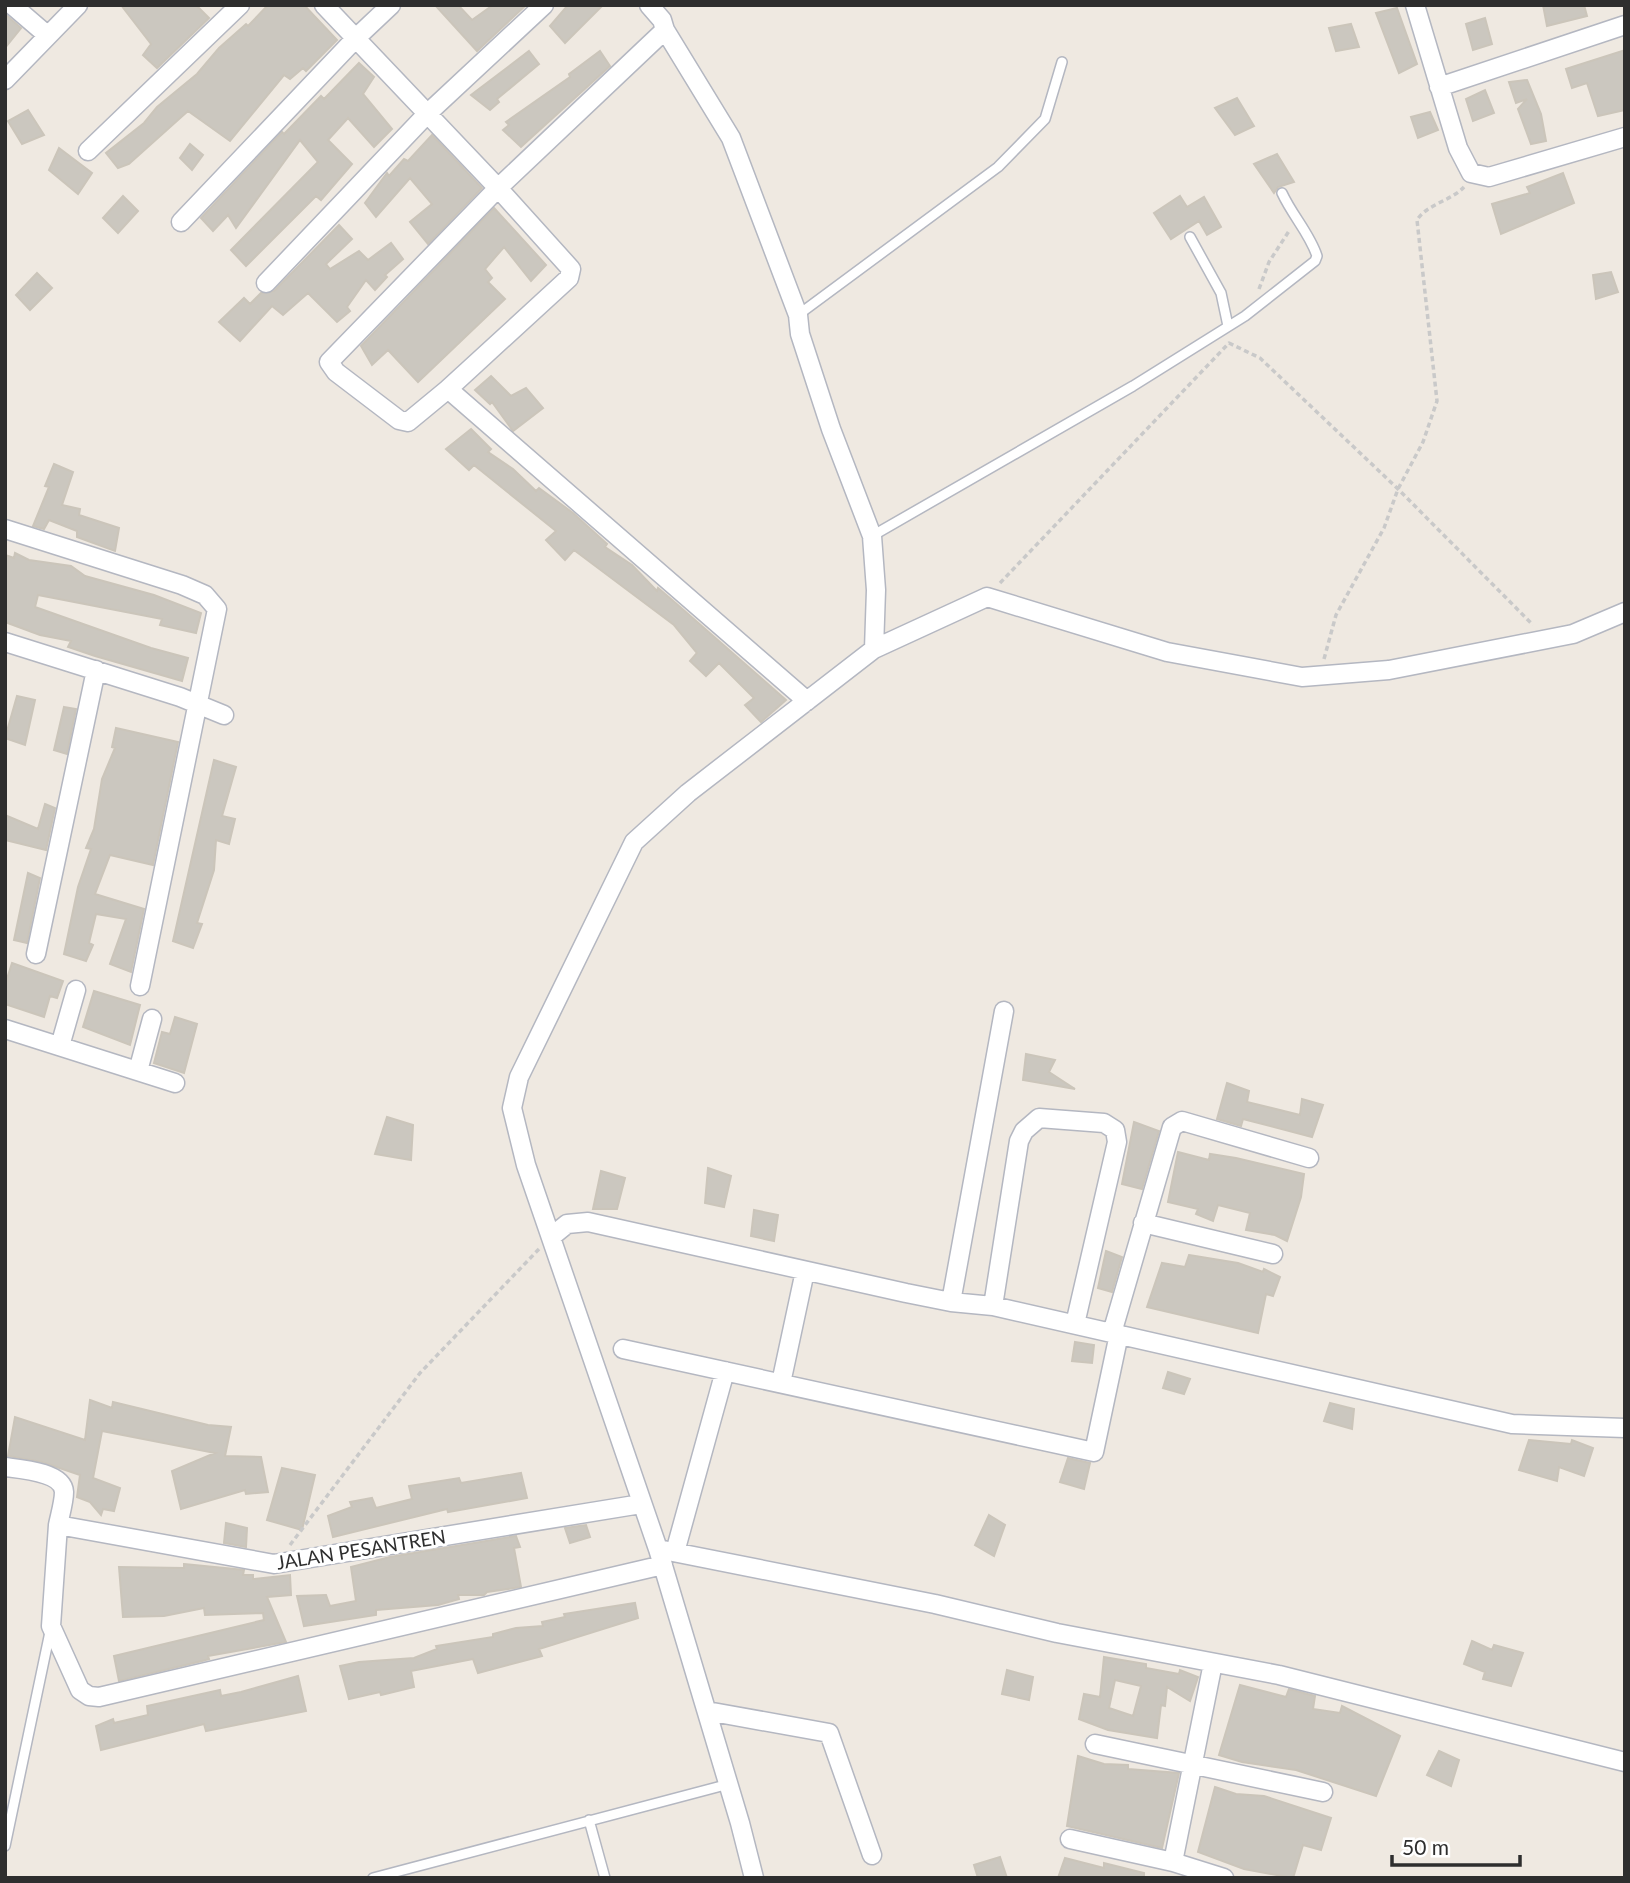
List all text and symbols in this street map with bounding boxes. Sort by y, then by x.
street label: JALAN PESANTREN [275,1524,447,1574]
scale bar [1392,1824,1520,1868]
text: 50 m [1402,1834,1449,1859]

